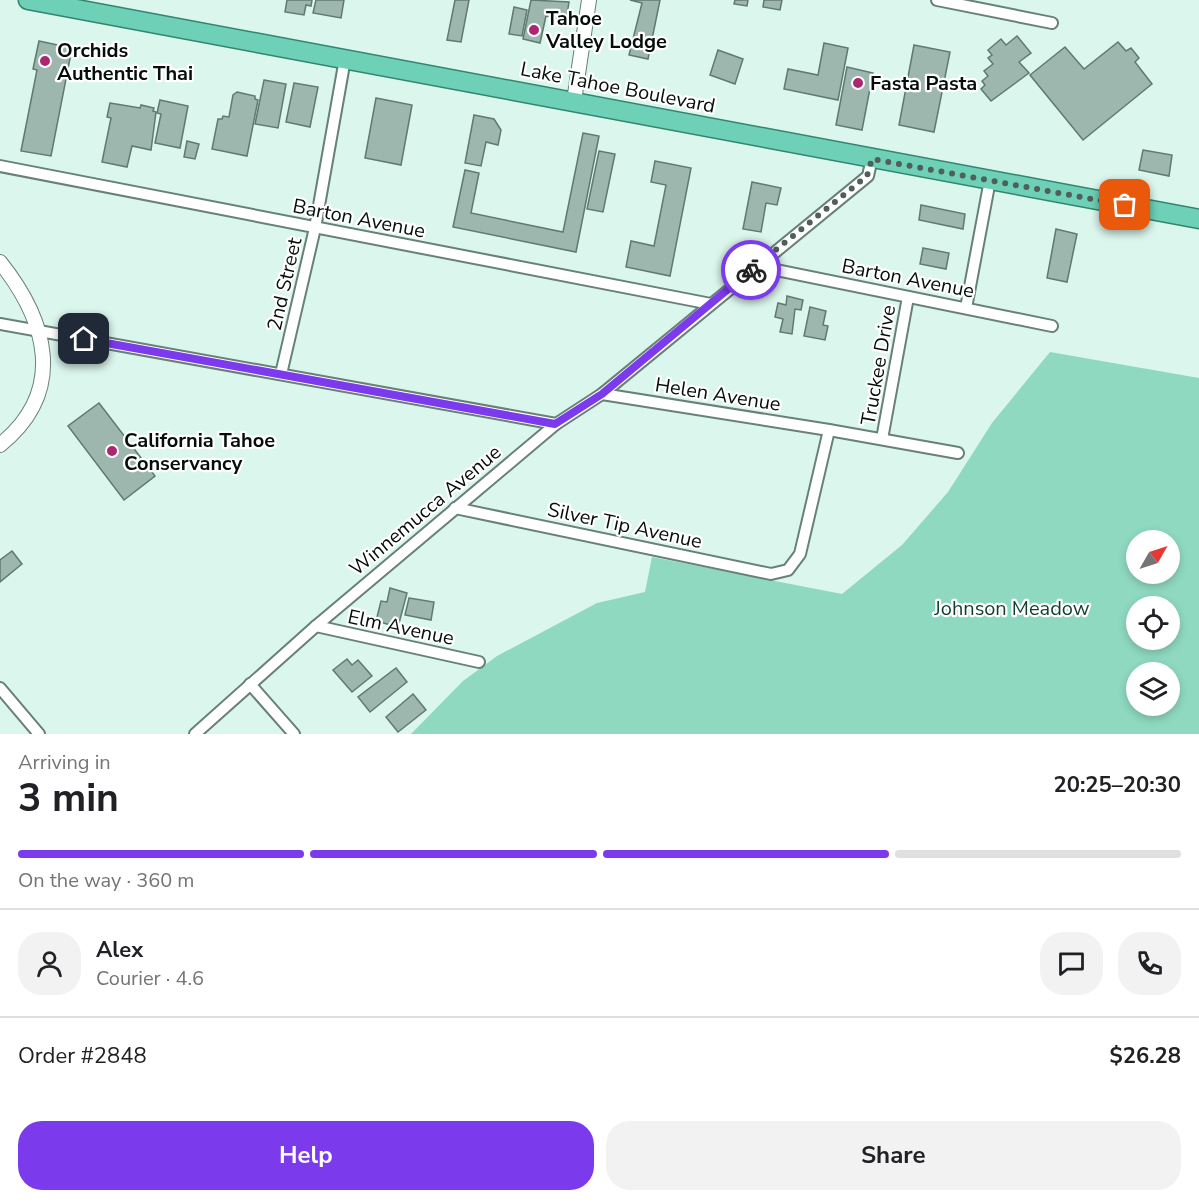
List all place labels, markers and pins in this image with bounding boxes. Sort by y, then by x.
place label: Tahoe Valley Lodge [545,5,667,55]
marker: Tahoe Valley Lodge [527,23,541,37]
place label: Orchids Authentic Thai [57,37,193,87]
marker: Orchids Authentic Thai [38,54,52,68]
place label: Fasta Pasta [870,70,977,97]
marker: Fasta Pasta [851,76,865,90]
pin [1099,179,1150,230]
pin [58,313,109,364]
place label: California Tahoe Conservancy [124,427,275,477]
marker: California Tahoe Conservancy [105,444,119,458]

